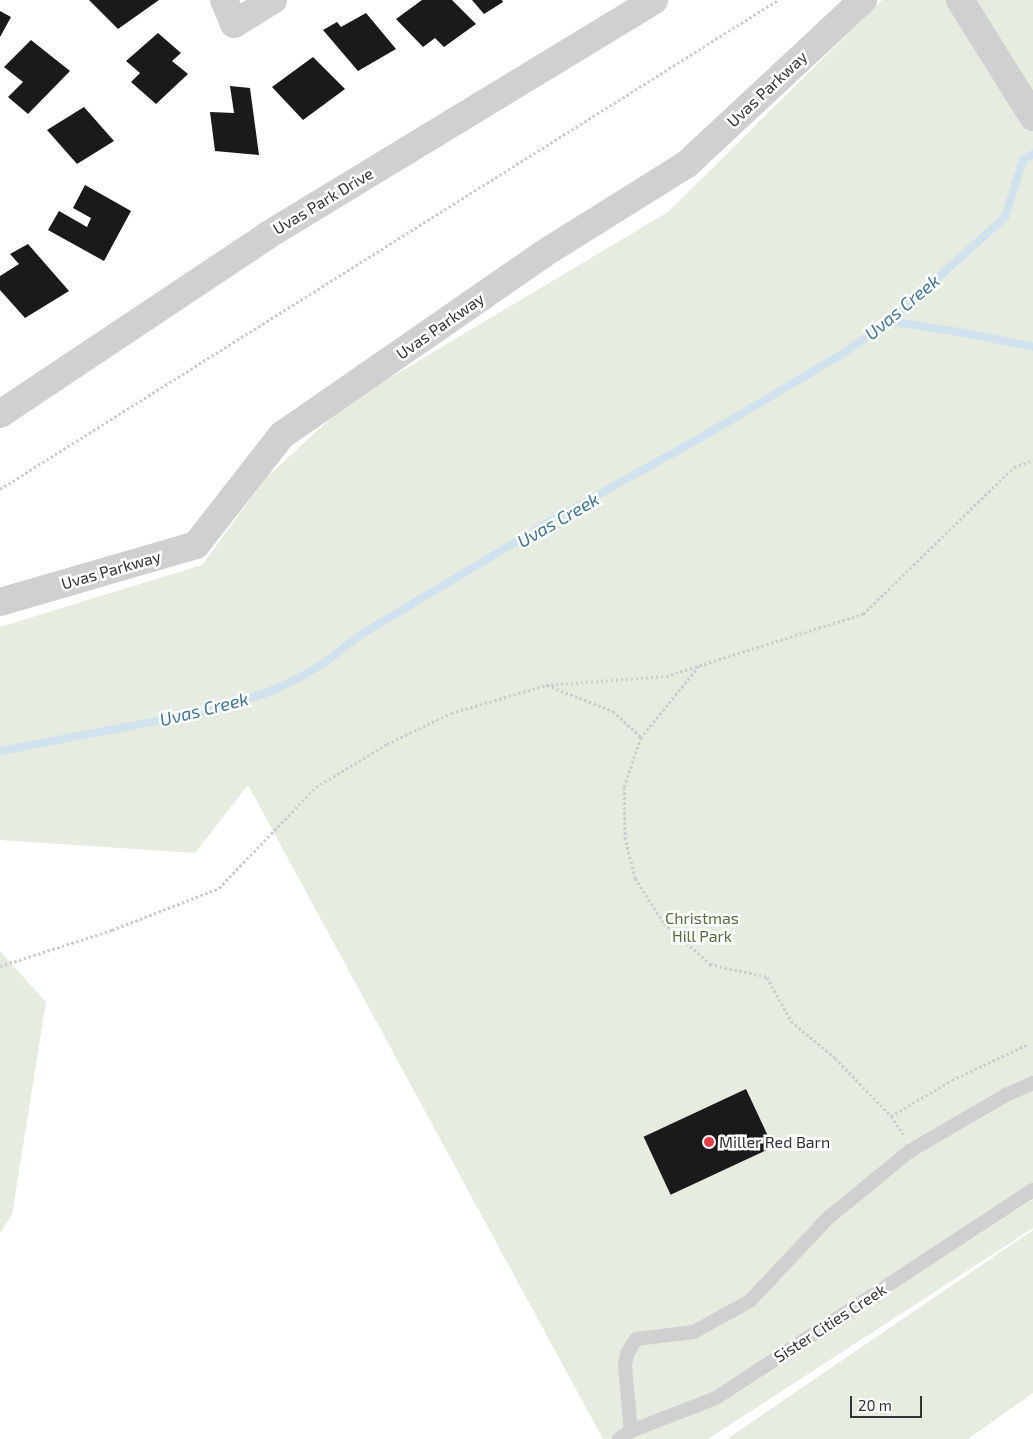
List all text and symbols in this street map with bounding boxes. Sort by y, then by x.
street label: Uvas Parkway [723,47,811,131]
street label: Uvas Park Drive [269,163,377,239]
water label: Uvas Creek [860,270,944,344]
street label: Uvas Parkway [392,289,488,363]
water label: Uvas Creek [513,488,603,552]
street label: Uvas Parkway [59,547,163,593]
water label: Uvas Creek [157,688,251,730]
park label: Christmas Hill Park [665,908,739,946]
place label: Miller Red Barn [719,1132,831,1152]
marker: Miller Red Barn [703,1136,715,1148]
street label: Sister Cities Creek [770,1280,890,1366]
scale bar [853,1386,926,1418]
text: 20 m [858,1396,892,1414]

